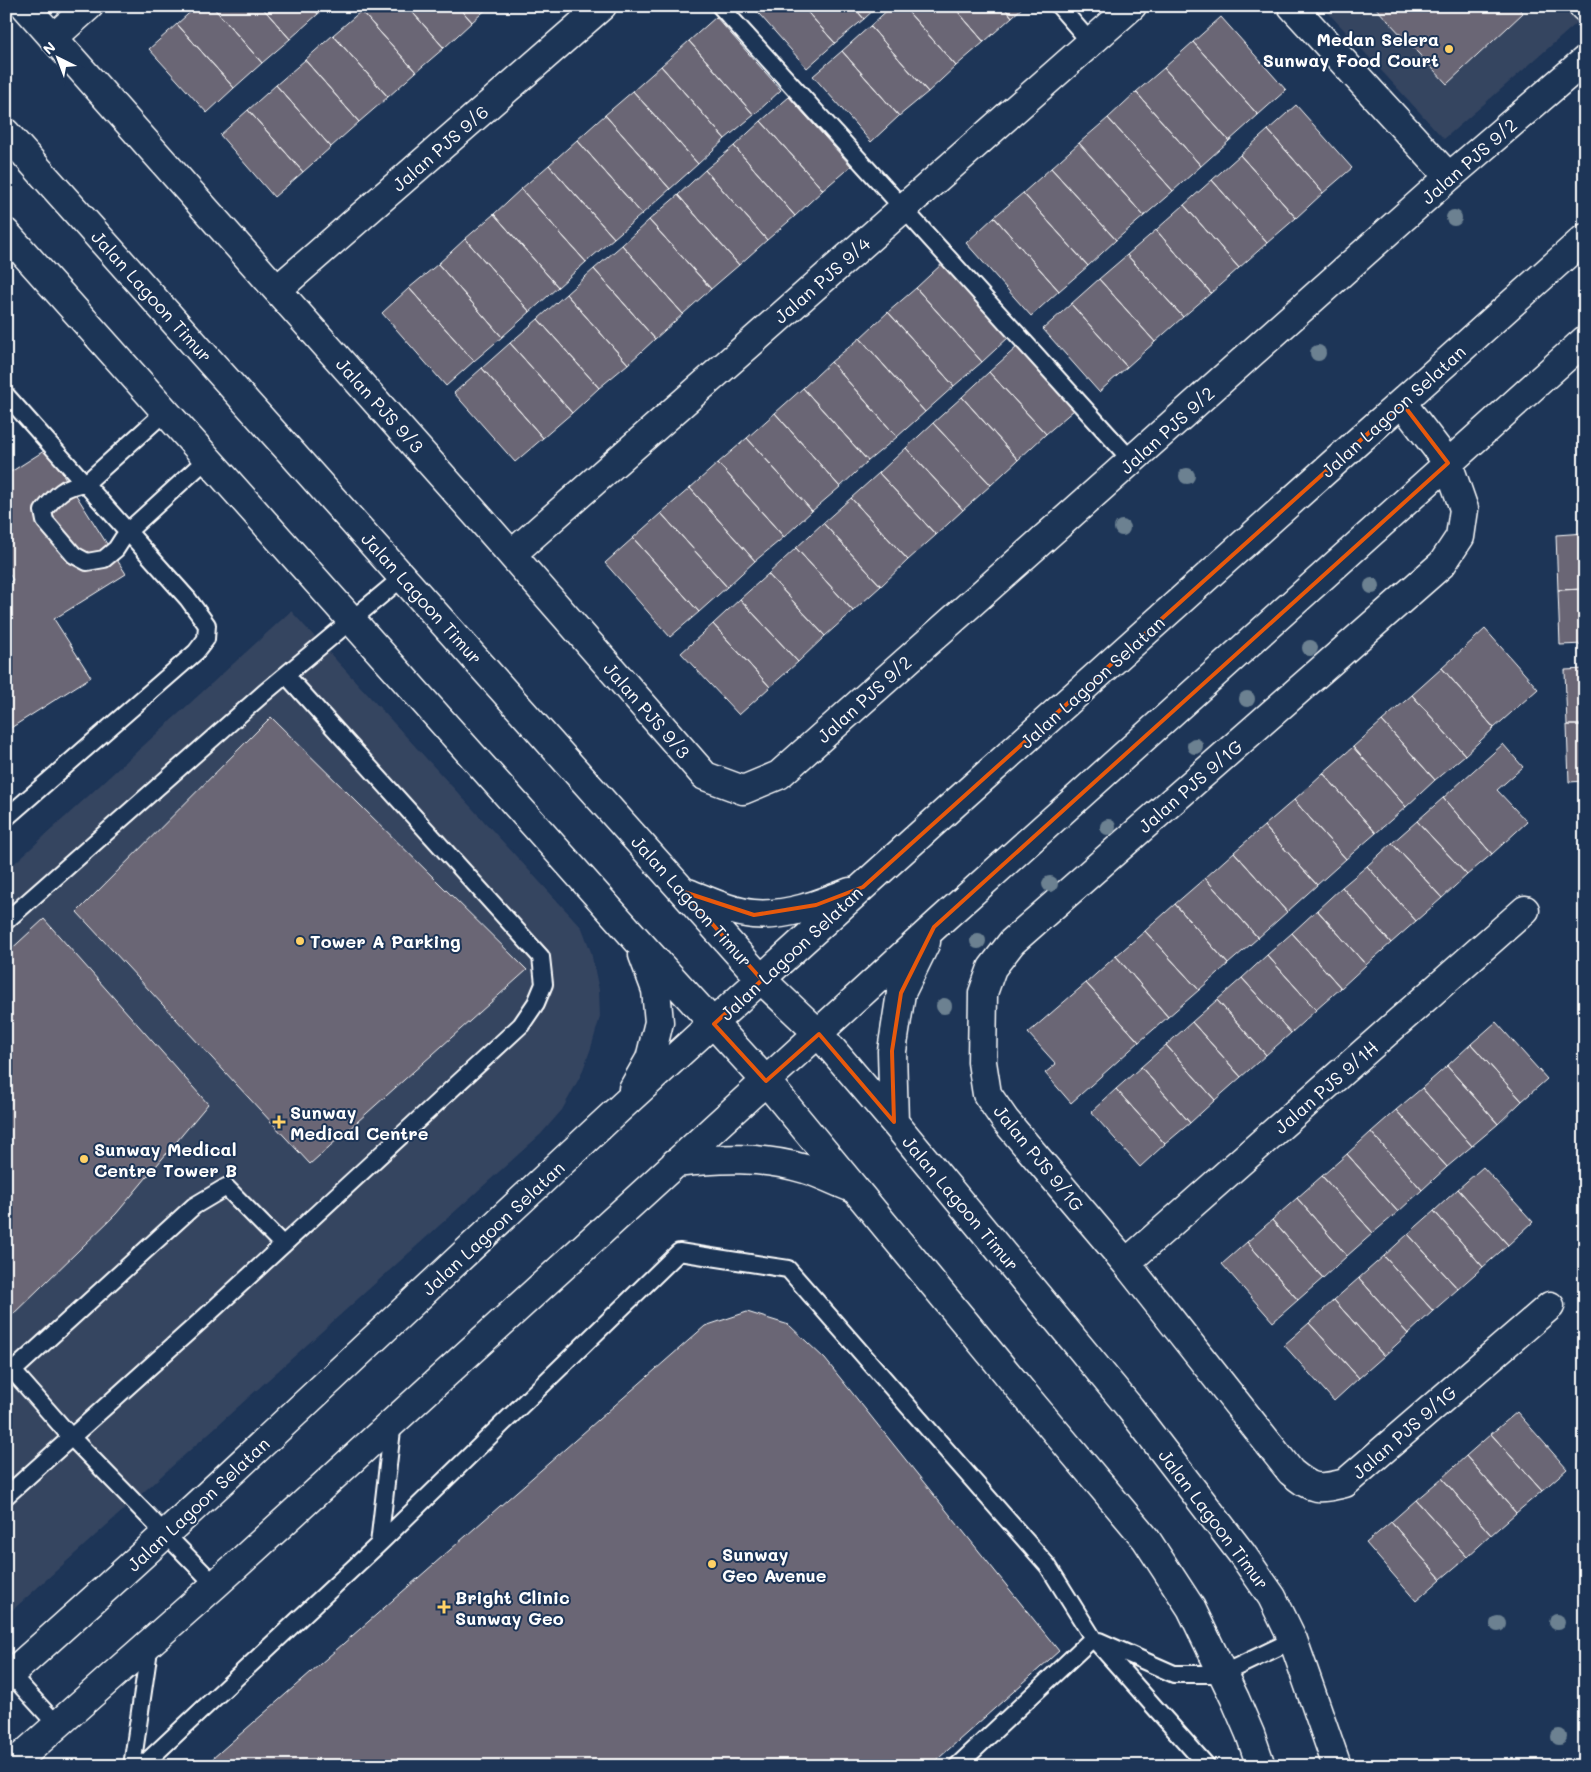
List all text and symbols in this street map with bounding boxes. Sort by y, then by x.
place label: Medan Selera Sunway Food Court [1263,27,1439,72]
north arrow [32,32,82,82]
text: N [39,37,59,59]
marker: Medan Selera Sunway Food Court [1443,43,1455,55]
street label: Jalan PJS 9/6 [387,99,493,197]
street label: Jalan PJS 9/2 [1416,113,1522,209]
street label: Jalan Lagoon Timur [86,225,218,367]
street label: Jalan PJS 9/4 [769,231,875,328]
street label: Jalan Lagoon Selatan [1316,340,1470,482]
street label: Jalan PJS 9/3 [331,352,429,458]
street label: Jalan PJS 9/2 [1115,381,1219,479]
street label: Jalan Lagoon Timur [356,527,488,669]
street label: Jalan Lagoon Selatan [1015,611,1169,753]
street label: Jalan PJS 9/2 [812,650,916,748]
street label: Jalan PJS 9/3 [599,657,695,763]
street label: Jalan PJS 9/1G [1133,734,1247,838]
street label: Jalan Lagoon Timur [626,830,758,972]
street label: Jalan Lagoon Selatan [714,880,868,1026]
place label: Tower A Parking [310,929,461,953]
marker: Tower A Parking [294,935,306,947]
street label: Jalan PJS 9/1H [1269,1035,1383,1139]
place label: Sunway Medical Centre [290,1100,429,1145]
street label: Jalan PJS 9/1G [989,1100,1089,1216]
marker: Sunway Medical Centre [272,1115,286,1129]
street label: Jalan Lagoon Timur [897,1130,1025,1276]
place label: Sunway Medical Centre Tower B [94,1137,237,1182]
marker: Sunway Medical Centre Tower B [78,1153,90,1165]
street label: Jalan Lagoon Selatan [416,1155,570,1301]
street label: Jalan PJS 9/1G [1347,1380,1461,1484]
street label: Jalan Lagoon Selatan [121,1431,275,1577]
street label: Jalan Lagoon Timur [1153,1444,1275,1594]
place label: Sunway Geo Avenue [722,1542,827,1587]
marker: Sunway Geo Avenue [706,1558,718,1570]
place label: Bright Clinic Sunway Geo [455,1585,570,1630]
marker: Bright Clinic Sunway Geo [437,1600,451,1614]

